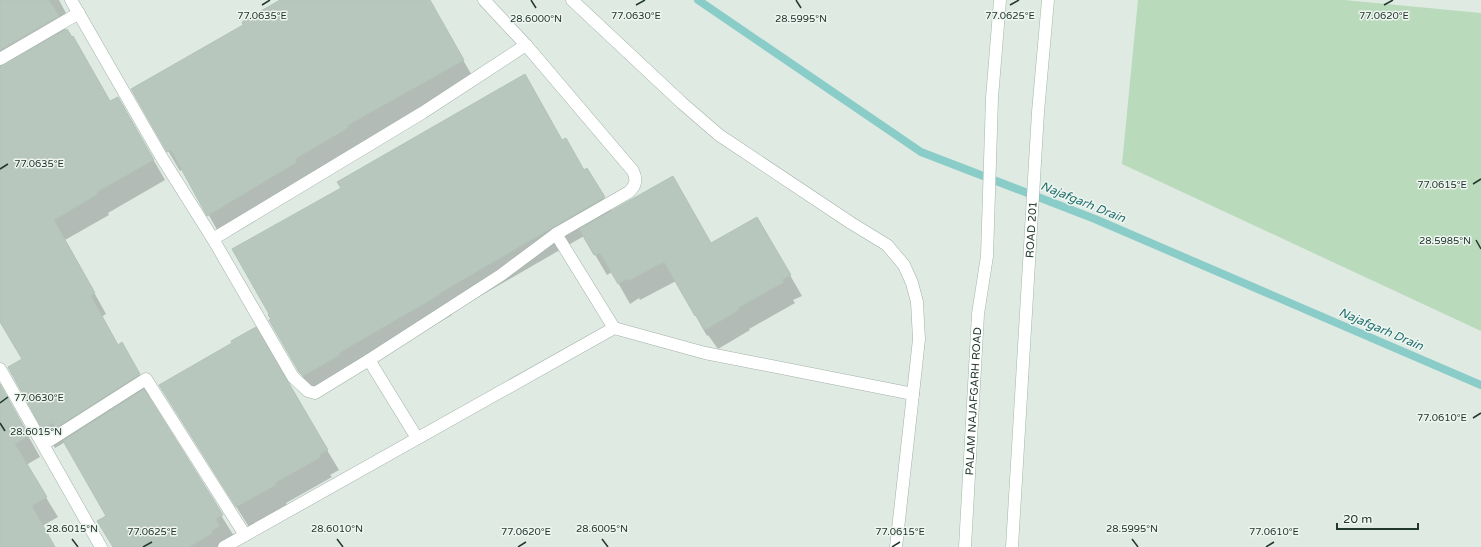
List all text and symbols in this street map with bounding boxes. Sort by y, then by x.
text: 77.0635°E [237,10,287,22]
text: 77.0630°E [611,10,661,22]
text: 77.0625°E [985,10,1035,22]
text: 77.0620°E [1359,10,1409,22]
text: 28.6000°N [510,13,562,25]
text: 28.5995°N [775,13,827,25]
text: 77.0635°E [14,158,64,170]
water label: Najafgarh Drain [1039,179,1128,226]
text: 77.0615°E [1417,179,1467,191]
street label: ROAD 201 [1023,201,1039,258]
text: 28.5985°N [1419,235,1471,247]
water label: Najafgarh Drain [1337,305,1426,353]
street label: PALAM NAJAFGARH ROAD [963,327,984,476]
text: 77.0630°E [14,392,64,404]
text: 77.0610°E [1417,412,1467,424]
text: 28.6015°N [10,426,62,438]
scale bar [1337,505,1418,531]
text: 20 m [1343,512,1372,526]
text: 28.6015°N [46,523,98,535]
text: 28.6010°N [311,523,363,535]
text: 28.6005°N [576,523,628,535]
text: 28.5995°N [1106,523,1158,535]
text: 77.0625°E [127,526,177,538]
text: 77.0620°E [501,526,551,538]
text: 77.0615°E [875,526,925,538]
text: 77.0610°E [1249,526,1299,538]

